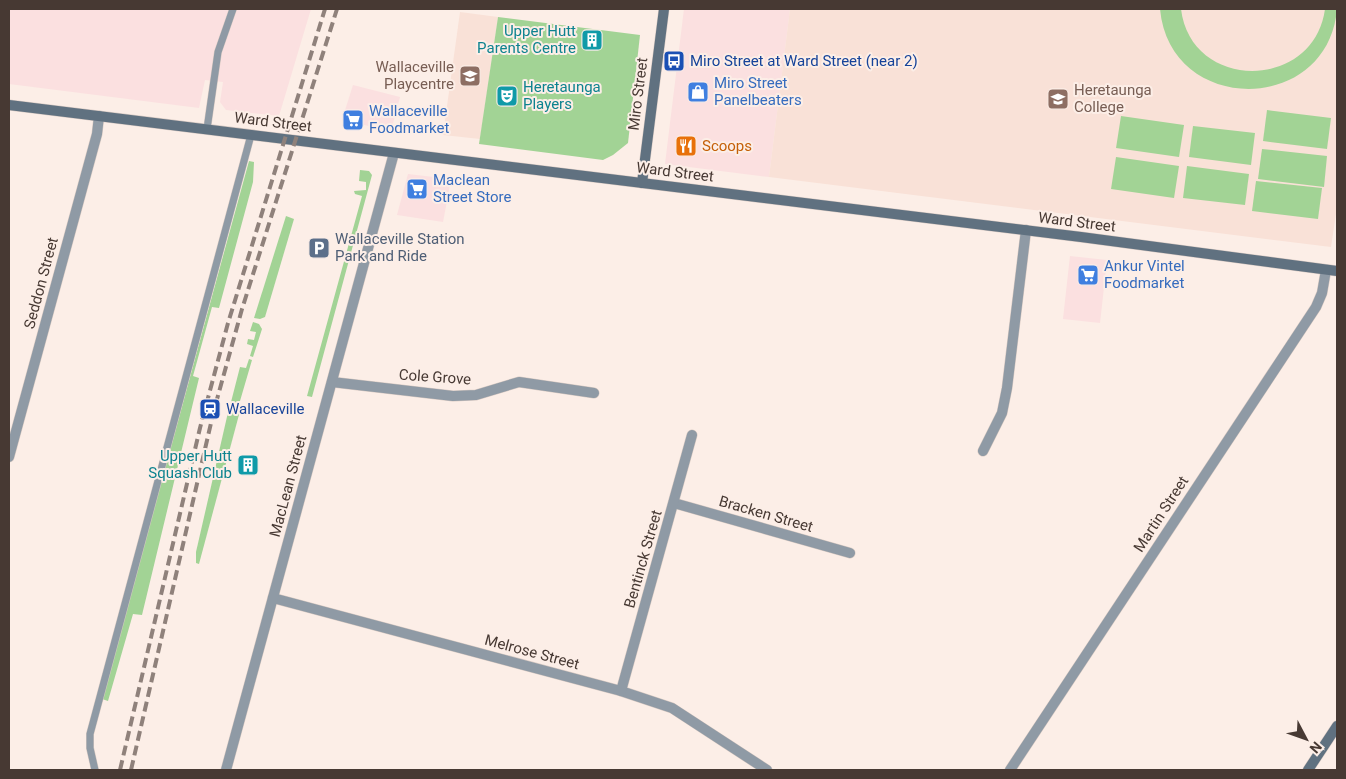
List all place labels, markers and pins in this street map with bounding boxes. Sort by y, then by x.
place label: Upper Hutt Parents Centre [477,22,576,57]
building icon: Upper Hutt Parents Centre [580,28,604,52]
bus stop icon: Miro Street at Ward Street (near 2) [662,49,686,73]
place label: Miro Street at Ward Street (near 2) [690,52,918,70]
place label: Wallaceville Playcentre [375,58,454,93]
school or university icon: Wallaceville Playcentre [458,64,482,88]
place label: Miro Street Panelbeaters [714,74,802,109]
place label: Heretaunga Players [523,78,601,113]
shop icon: Miro Street Panelbeaters [686,80,710,104]
place label: Heretaunga College [1074,81,1152,116]
theatre icon: Heretaunga Players [495,84,519,108]
school or university icon: Heretaunga College [1046,87,1070,111]
place label: Wallaceville Foodmarket [369,102,450,137]
supermarket icon: Wallaceville Foodmarket [341,108,365,132]
restaurant icon: Scoops [674,134,698,158]
place label: Scoops [702,137,752,155]
place label: Maclean Street Store [433,171,511,206]
supermarket icon: Maclean Street Store [405,177,429,201]
place label: Wallaceville Station Park and Ride [335,230,465,265]
parking icon: Wallaceville Station Park and Ride [307,236,331,260]
place label: Ankur Vintel Foodmarket [1104,257,1185,292]
supermarket icon: Ankur Vintel Foodmarket [1076,263,1100,287]
station icon: Wallaceville [198,397,222,421]
place label: Wallaceville [226,400,305,418]
place label: Upper Hutt Squash Club [148,447,232,482]
building icon: Upper Hutt Squash Club [236,453,260,477]

